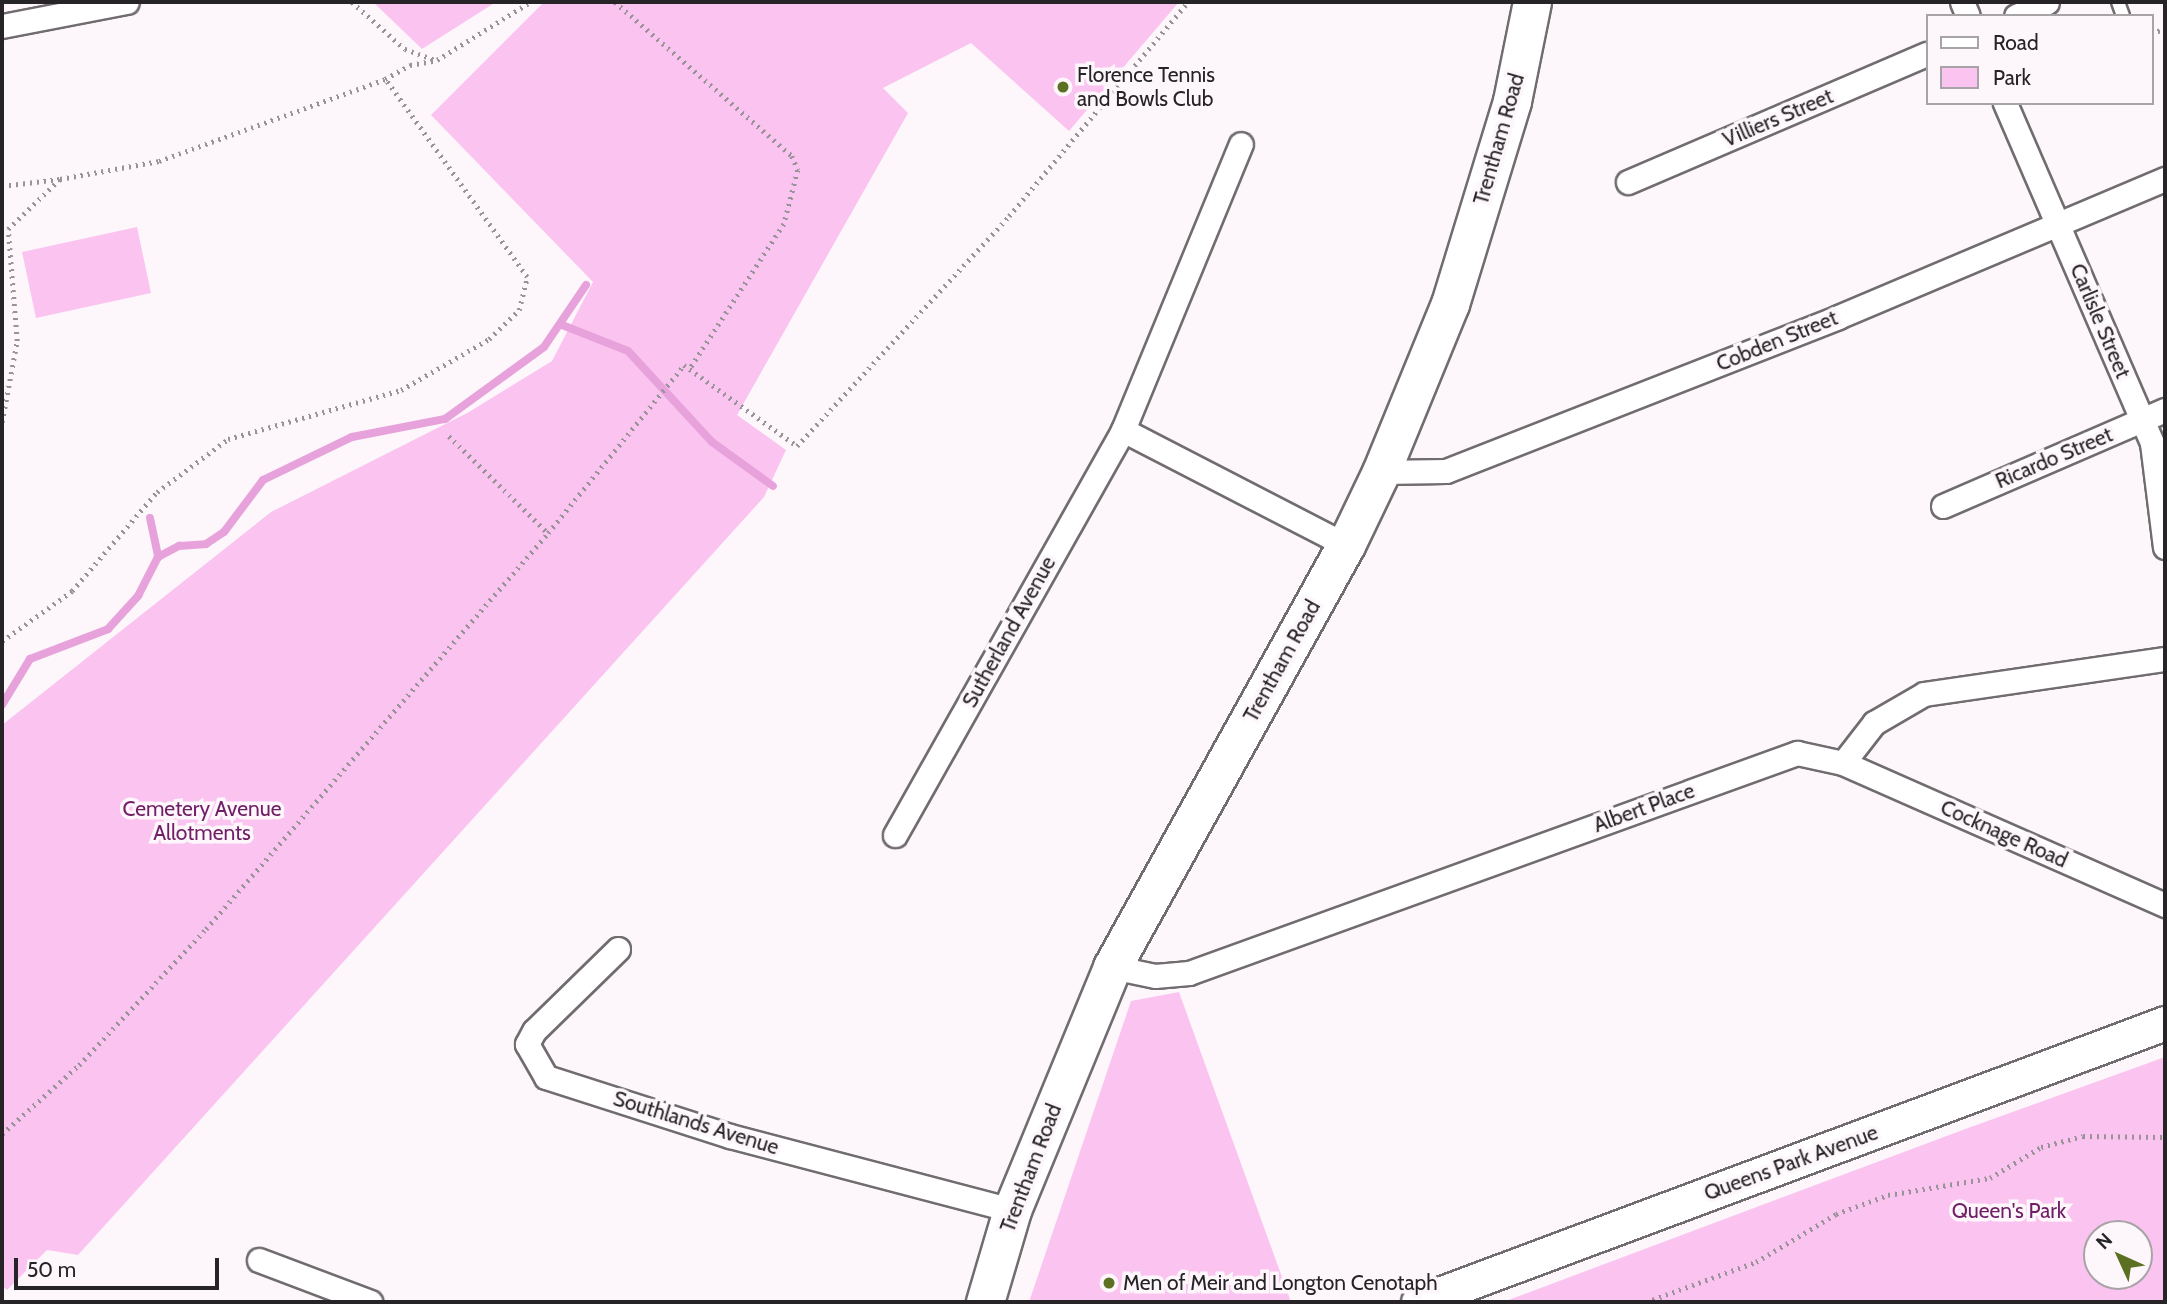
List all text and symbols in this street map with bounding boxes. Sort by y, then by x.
legend [1926,14,2153,105]
text: Road [1993,30,2039,55]
place label: Florence Tennis and Bowls Club [1077,62,1215,112]
text: Park [1993,65,2031,90]
street label: Trentham Road [1468,71,1530,207]
marker: Florence Tennis and Bowls Club [1055,79,1071,95]
street label: Villiers Street [1719,83,1837,153]
street label: Carlisle Street [2065,260,2135,382]
street label: Cobden Street [1713,305,1841,377]
street label: Ricardo Street [1992,422,2116,494]
street label: Sutherland Avenue [957,552,1061,712]
street label: Trentham Road [1238,596,1326,726]
street label: Albert Place [1590,778,1698,838]
street label: Cocknage Road [1937,795,2071,873]
park label: Cemetery Avenue Allotments [123,796,281,846]
street label: Southlands Avenue [610,1086,782,1160]
street label: Trentham Road [995,1100,1067,1236]
street label: Queens Park Avenue [1701,1120,1881,1206]
park label: Queen's Park [1952,1198,2066,1224]
north arrow [2083,1220,2153,1290]
text: N [2091,1228,2117,1254]
scale bar [18,1244,222,1288]
text: 50 m [27,1257,76,1282]
place label: Men of Meir and Longton Cenotaph [1123,1270,1438,1296]
marker: Men of Meir and Longton Cenotaph [1101,1275,1117,1291]

